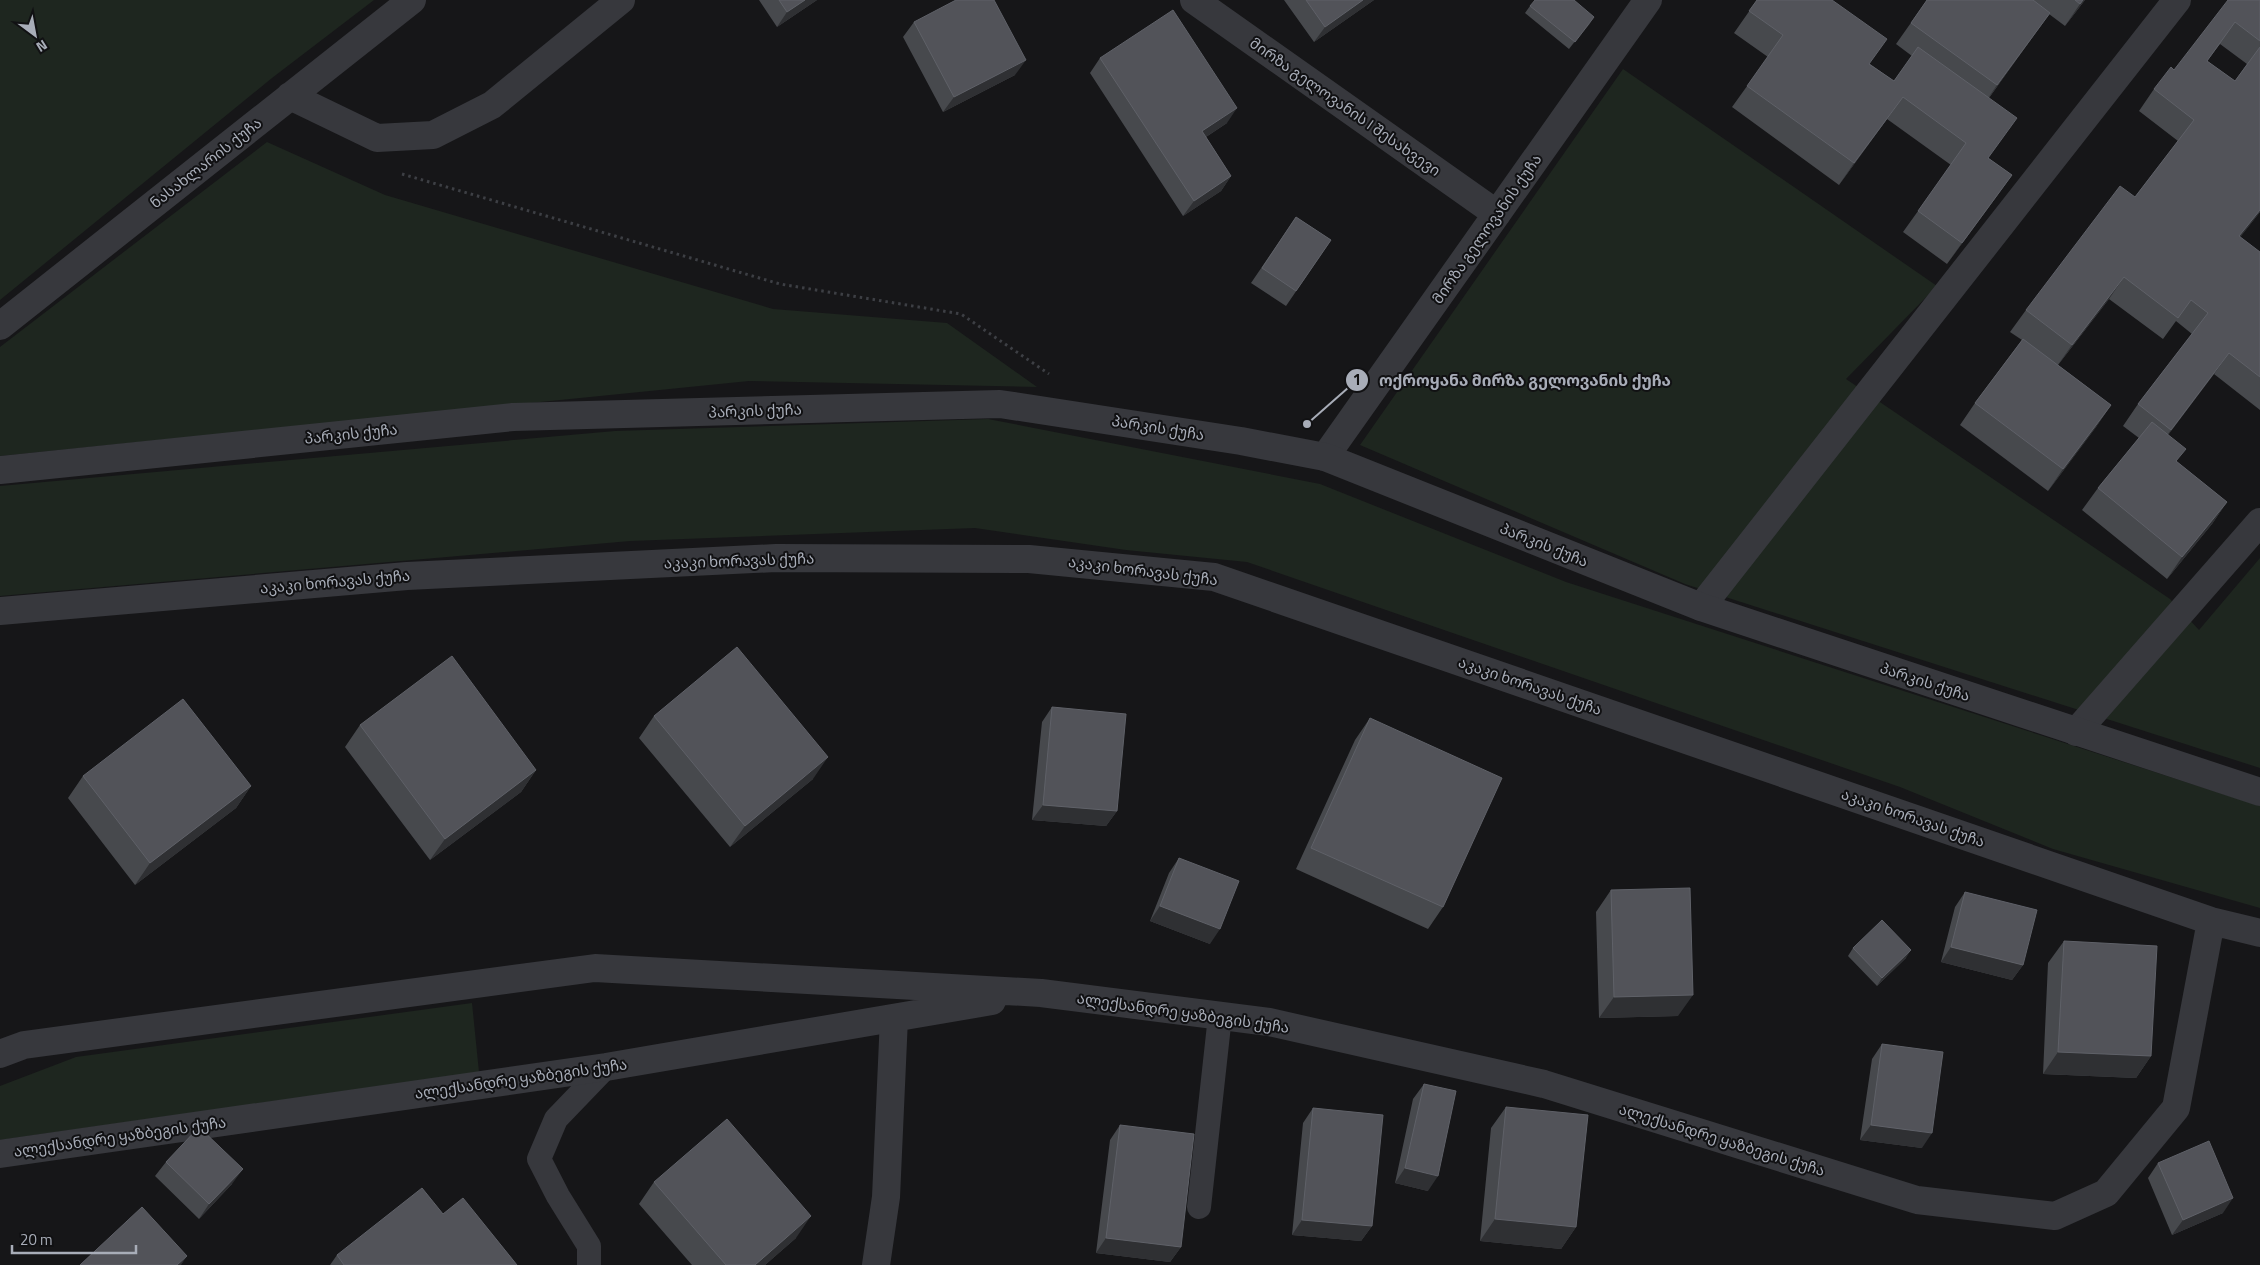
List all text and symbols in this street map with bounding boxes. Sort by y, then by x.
north arrow [10,10,60,60]
street label: მირზა გელოვანის I შესახვევი [1245,32,1446,182]
text: N [32,35,52,58]
street label: ნასახლარის ქუჩა [145,112,266,214]
street label: მირზა გელოვანის ქუჩა [1426,149,1547,308]
callout: ოქროყანა მირზა გელოვანის ქუჩა [1344,364,1681,395]
text: 1 [1353,368,1361,391]
text: ოქროყანა მირზა გელოვანის ქუჩა [1379,368,1671,392]
street label: პარკის ქუჩა [708,397,802,424]
street label: პარკის ქუჩა [1110,409,1206,446]
street label: პარკის ქუჩა [303,417,399,450]
street label: პარკის ქუჩა [1497,516,1592,573]
street label: აკაკი ხორავას ქუჩა [663,546,815,575]
street label: აკაკი ხორავას ქუჩა [1067,550,1219,591]
street label: აკაკი ხორავას ქუჩა [259,563,411,600]
street label: აკაკი ხორავას ქუჩა [1455,650,1605,721]
street label: პარკის ქუჩა [1877,656,1973,707]
street label: აკაკი ხორავას ქუჩა [1838,782,1988,853]
street label: ალექსანდრე ყაზბეგის ქუჩა [1075,986,1291,1039]
street label: ალექსანდრე ყაზბეგის ქუჩა [413,1052,629,1105]
street label: ალექსანდრე ყაზბეგის ქუჩა [1616,1097,1828,1182]
street label: ალექსანდრე ყაზბეგის ქუჩა [12,1110,228,1163]
scale bar [12,1222,136,1254]
text: 20 m [20,1228,53,1251]

